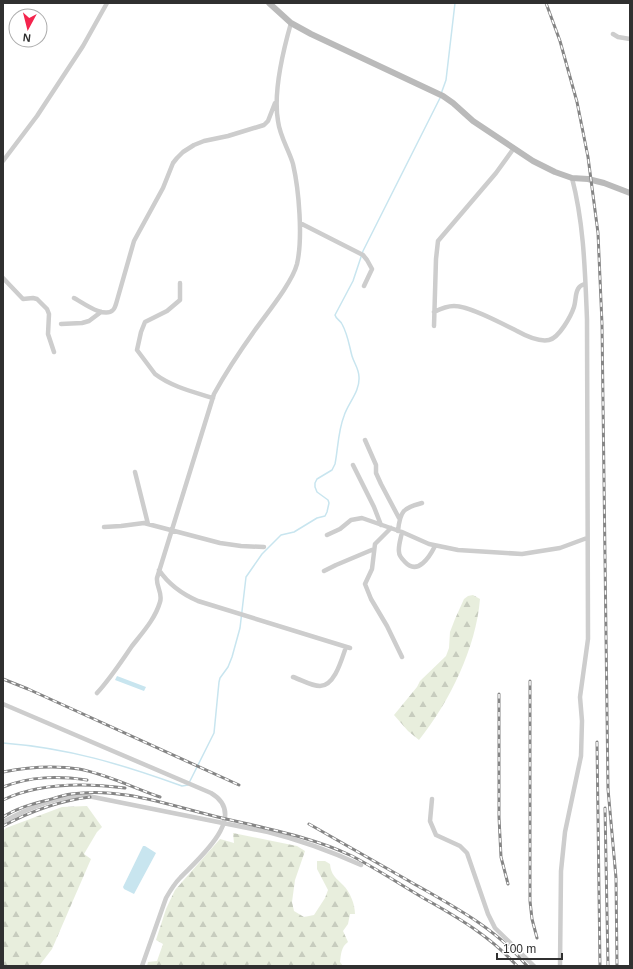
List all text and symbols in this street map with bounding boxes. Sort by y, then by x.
north arrow [8,8,48,48]
text: N [22,31,31,44]
scale bar [497,935,562,961]
text: 100 m [503,942,536,956]

